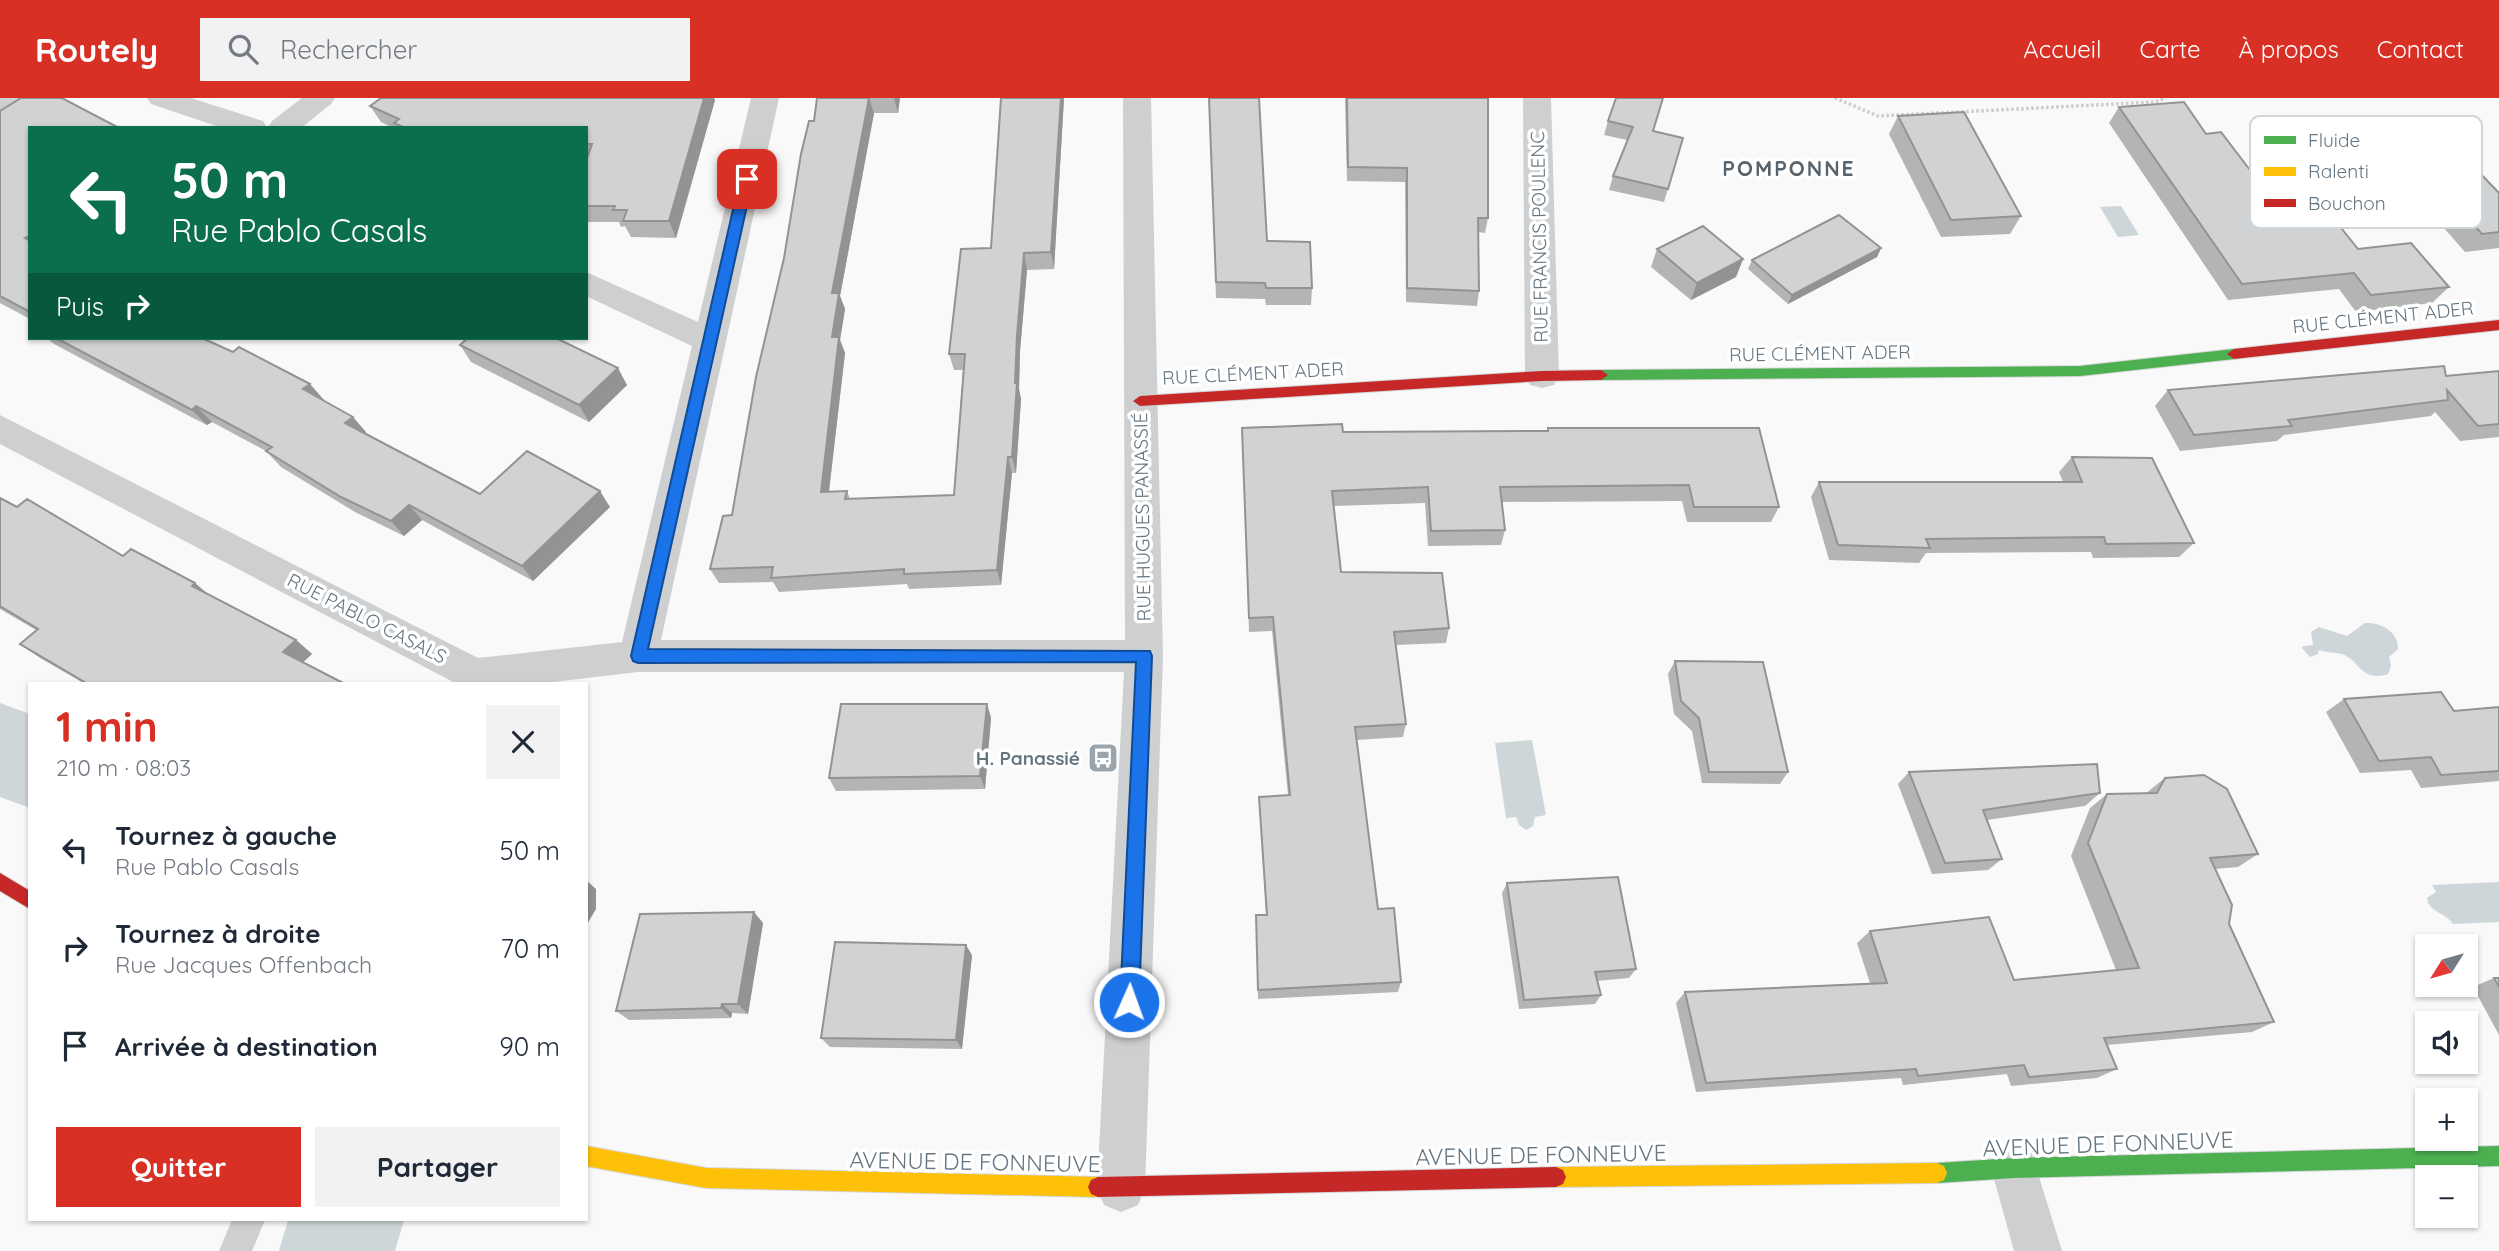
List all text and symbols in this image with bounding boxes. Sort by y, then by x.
search box [200,18,690,81]
text: Routely [35,29,158,70]
icon: search [224,30,262,68]
text: Rechercher [280,33,417,66]
text: Accueil [2023,34,2102,64]
text: Carte [2140,34,2201,64]
text: À propos [2239,34,2339,64]
text: Contact [2377,34,2464,64]
legend [2250,116,2482,228]
text: Fluide [2308,128,2360,152]
street label: RUE FRANCIS POULENC [1525,131,1553,343]
text: 50 m [171,149,288,210]
pin [717,149,777,209]
icon: left [56,154,147,245]
district label: POMPONNE [1722,155,1856,181]
text: Ralenti [2308,159,2369,183]
icon: arrive [728,160,766,198]
text: Bouchon [2308,191,2386,215]
text: Rue Pablo Casals [171,210,427,250]
icon: right [118,287,156,325]
text: Puis [56,290,104,323]
street label: RUE CLÉMENT ADER [2291,296,2475,338]
street label: RUE CLÉMENT ADER [1729,339,1911,367]
street label: RUE CLÉMENT ADER [1162,356,1344,390]
street label: RUE HUGUES PANASSIÉ [1128,412,1156,622]
street label: RUE PABLO CASALS [283,567,451,669]
text: 1 min [56,700,158,753]
button: close [486,705,560,779]
bus stop icon: H. Panassié [1086,741,1120,775]
place label: H. Panassié [976,746,1080,770]
text: 210 m · 08:03 [56,753,191,782]
text: Tournez à gauche [115,819,337,852]
icon: left [56,831,94,869]
text: 50 m [500,834,560,867]
text: Rue Pablo Casals [115,852,299,881]
text: Tournez à droite [115,917,320,950]
icon: right [56,929,94,967]
text: 70 m [500,932,560,965]
north arrow [2415,934,2478,998]
map controls [2415,934,2478,1228]
text: Rue Jacques Offenbach [115,950,372,979]
position arrow [1092,965,1166,1039]
button: sound [2415,1011,2478,1074]
icon: arrive [56,1027,94,1065]
text: Arrivée à destination [115,1030,378,1063]
text: 90 m [499,1030,560,1063]
button: + [2415,1088,2478,1151]
street label: AVENUE DE FONNEUVE [1982,1125,2234,1162]
button: Quitter [56,1127,301,1207]
button: Partager [315,1127,560,1207]
street label: AVENUE DE FONNEUVE [1415,1138,1667,1171]
street label: AVENUE DE FONNEUVE [849,1145,1101,1178]
button: − [2415,1165,2478,1228]

